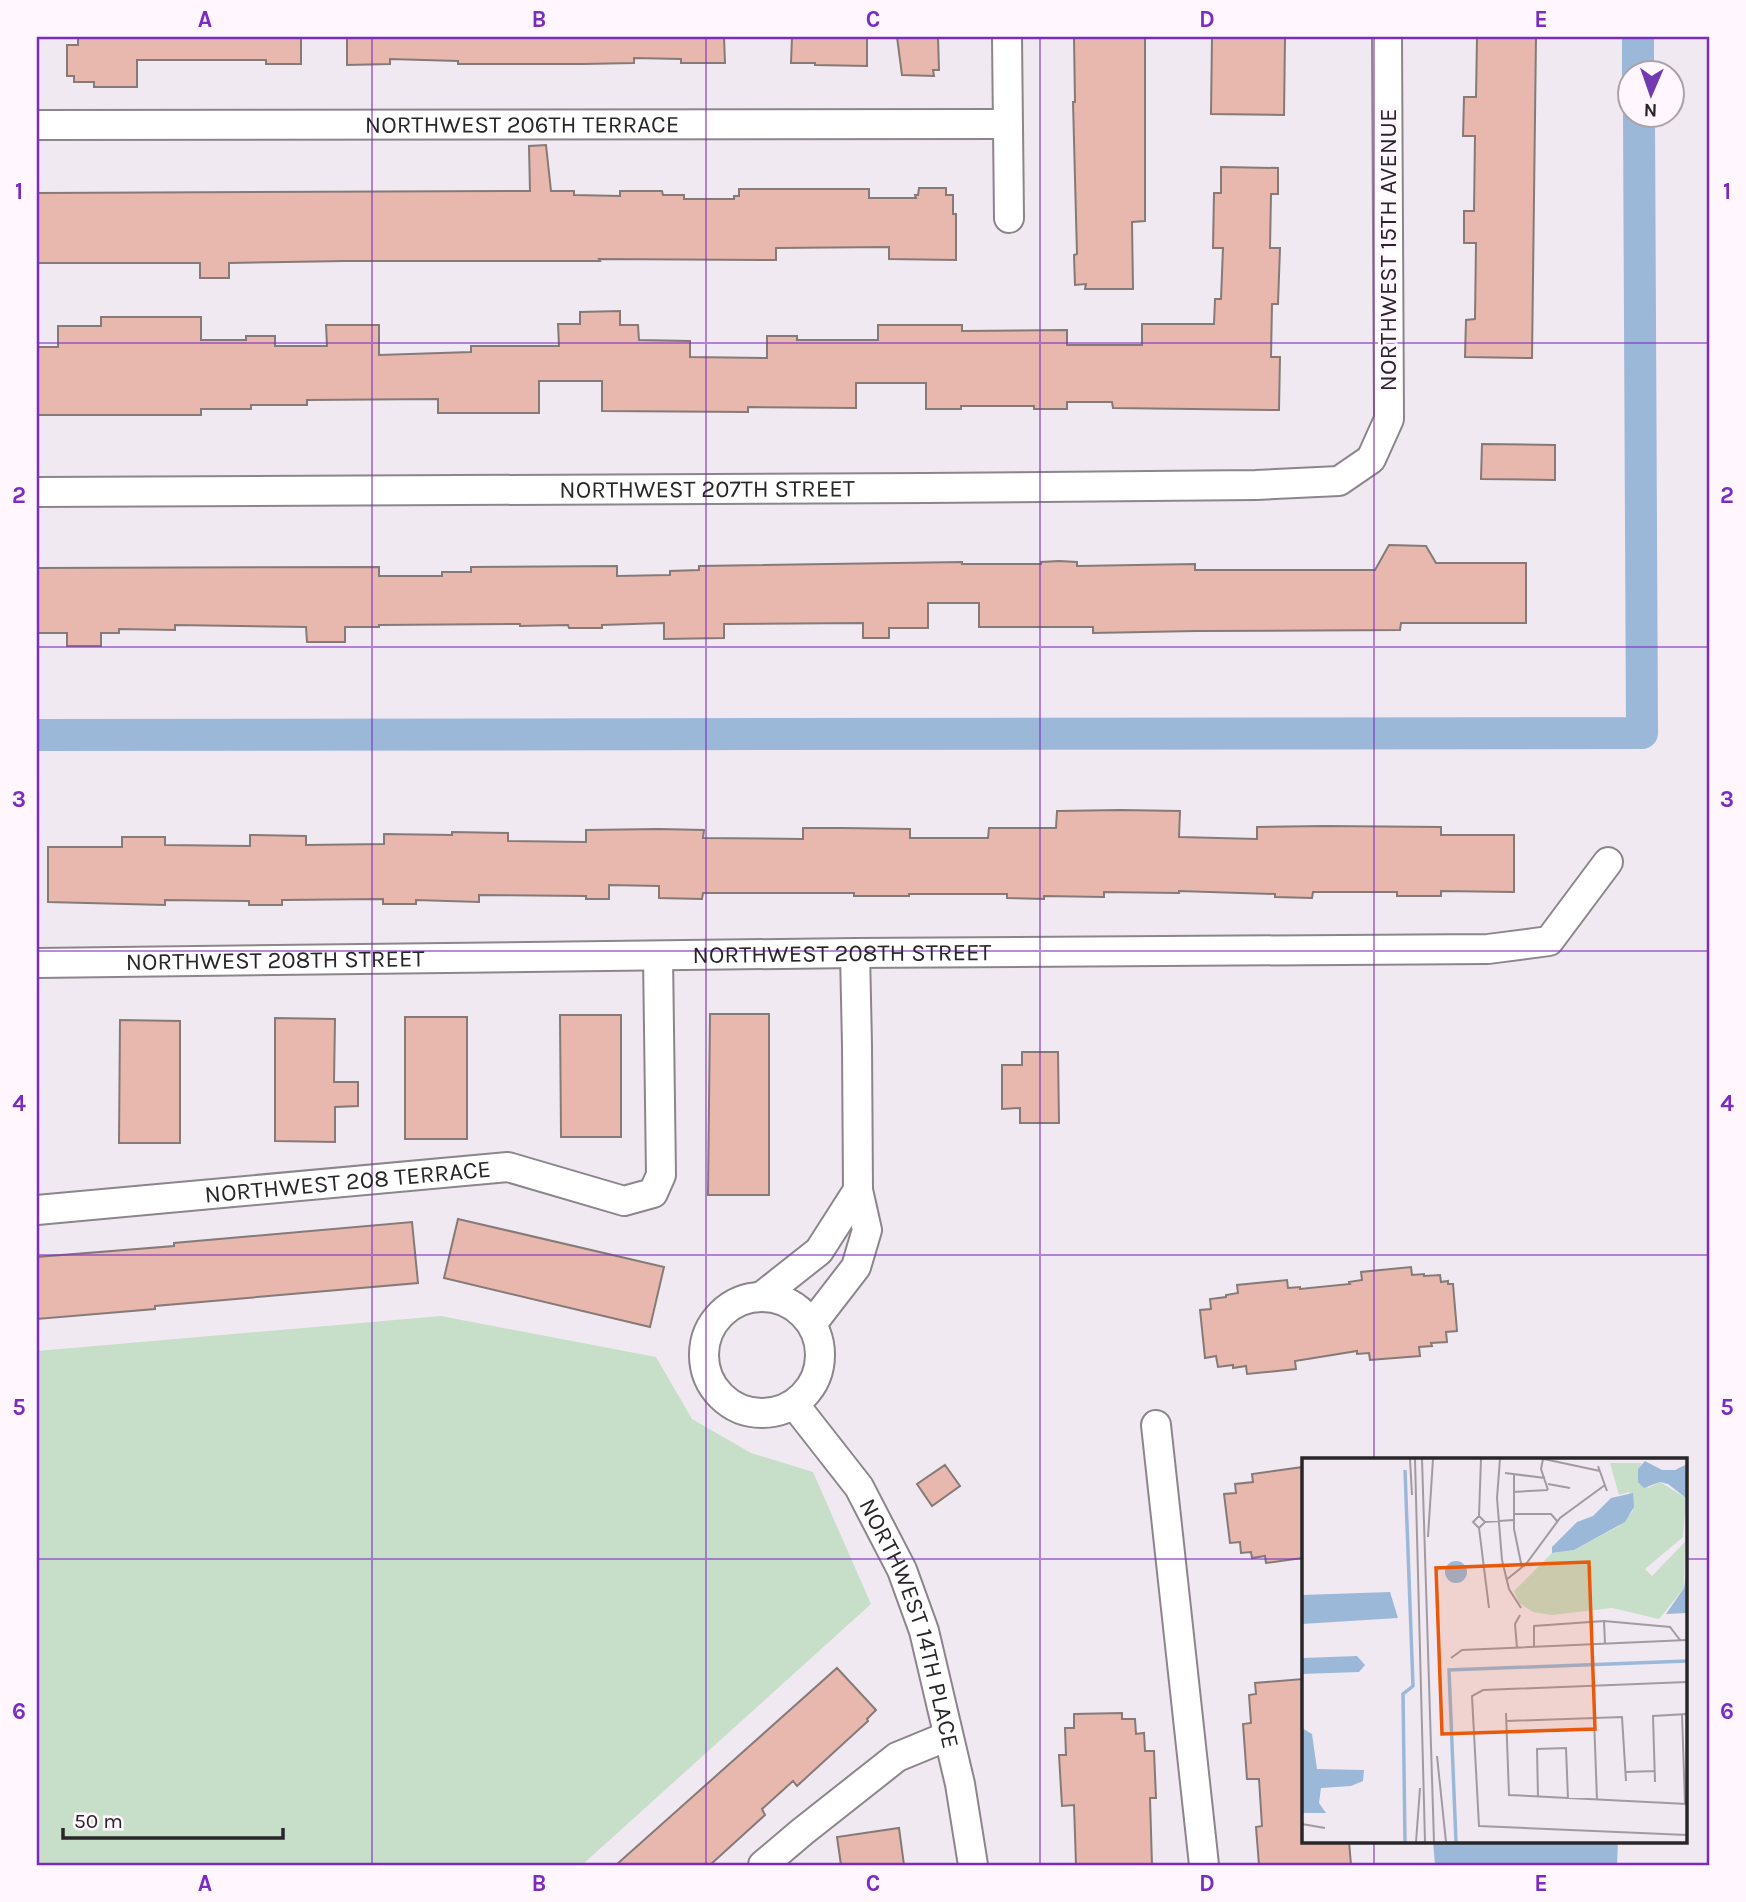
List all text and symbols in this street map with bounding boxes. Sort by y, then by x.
text: A [198,6,212,33]
text: B [532,6,546,33]
text: C [866,6,880,33]
text: D [1199,6,1215,33]
text: E [1534,6,1548,33]
north arrow [1616,60,1686,130]
text: N [1643,99,1658,121]
street label: NORTHWEST 15TH AVENUE [1374,109,1402,391]
street label: NORTHWEST 206TH TERRACE [365,110,679,139]
text: 1 [15,178,23,205]
text: 1 [1723,178,1731,205]
street label: NORTHWEST 207TH STREET [559,474,855,504]
text: 2 [12,482,26,509]
text: 2 [1720,482,1734,509]
text: 3 [12,786,26,813]
text: 3 [1720,786,1734,813]
street label: NORTHWEST 208TH STREET [692,938,991,969]
street label: NORTHWEST 208TH STREET [125,944,425,976]
text: 4 [12,1090,26,1117]
text: 4 [1720,1090,1734,1117]
street label: NORTHWEST 208 TERRACE [203,1155,492,1209]
text: 5 [12,1394,26,1421]
text: 5 [1720,1394,1734,1421]
inset map [1302,1458,1686,1842]
street label: NORTHWEST 14TH PLACE [853,1494,965,1751]
text: 6 [12,1698,26,1725]
text: 6 [1720,1698,1734,1725]
scale bar [63,1797,284,1841]
text: 50 m [74,1809,123,1833]
text: A [198,1870,212,1897]
text: B [532,1870,546,1897]
text: C [866,1870,880,1897]
text: D [1199,1870,1215,1897]
text: E [1534,1870,1548,1897]

